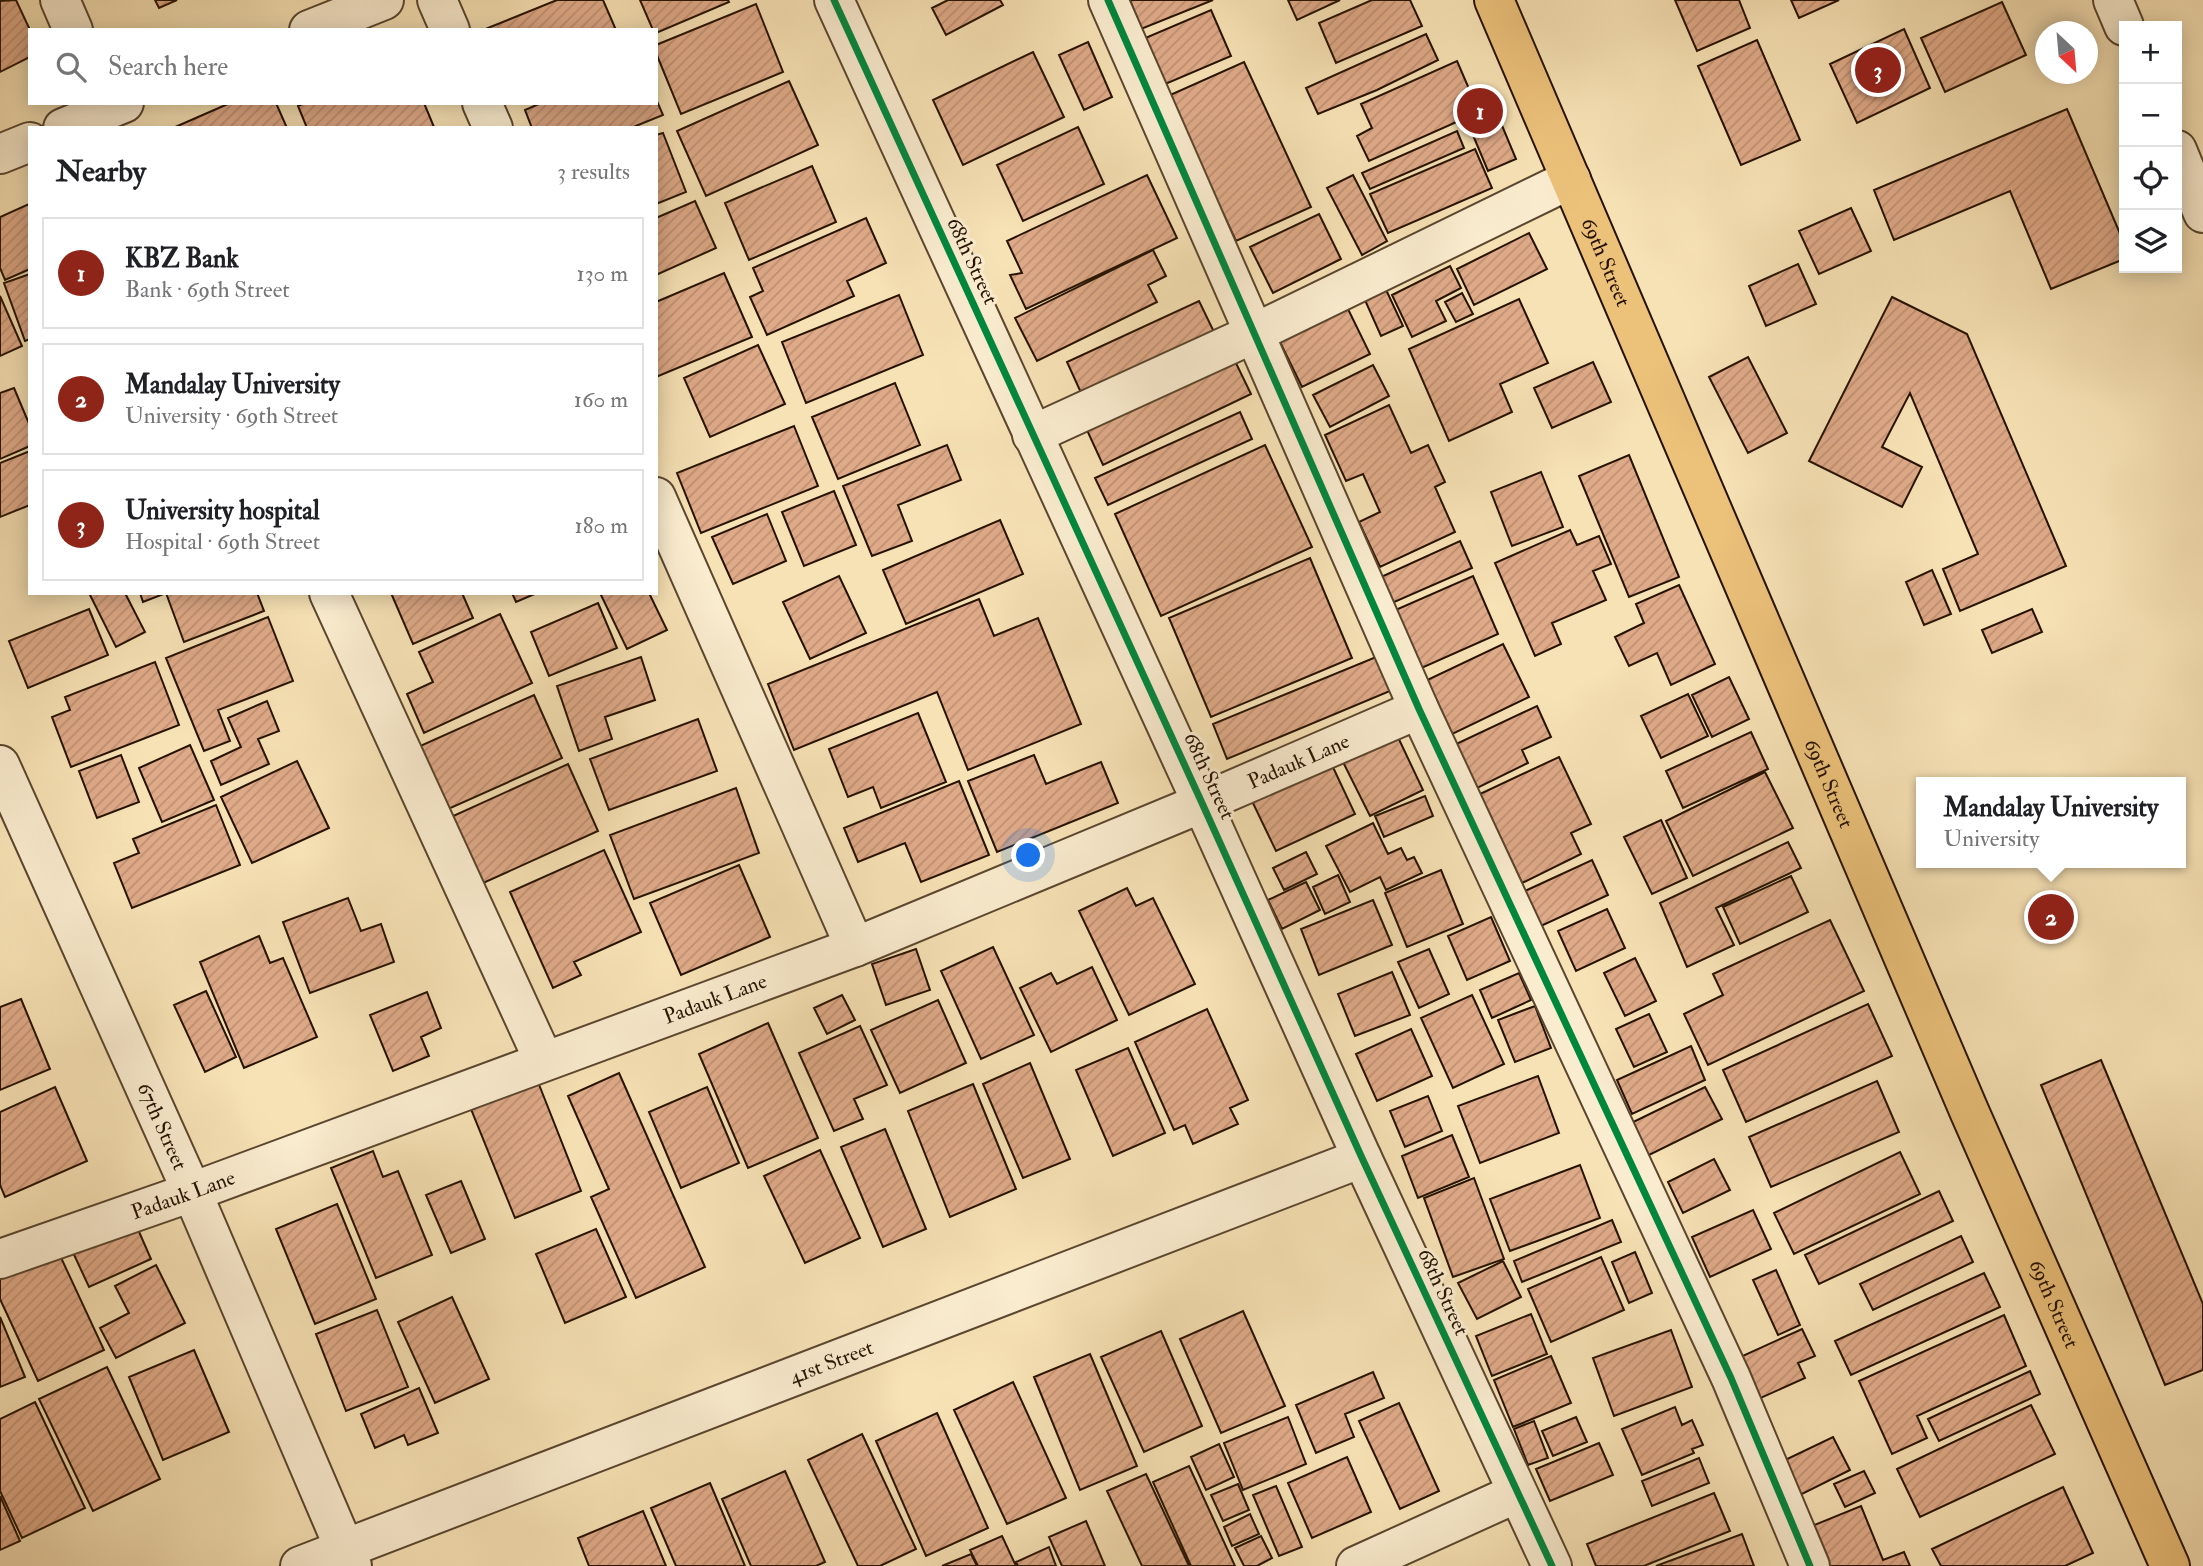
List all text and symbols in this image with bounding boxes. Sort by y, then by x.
north arrow [2035,21,2098,84]
map controls [2119,21,2182,273]
button: + [2119,21,2182,84]
search box [28,28,658,105]
pin: 3 [1855,44,1901,96]
icon: search [52,48,90,86]
text: Search here [108,51,228,83]
button: − [2119,84,2182,147]
pin: 1 [1457,85,1503,137]
button: locate [2119,147,2182,210]
text: Nearby [56,153,146,190]
text: 3 results [557,157,630,186]
button: layers [2119,210,2182,273]
street label: 68th Street [940,213,1004,309]
street label: 69th Street [1575,213,1637,311]
text: KBZ Bank [125,243,239,275]
text: 1 [77,259,85,288]
text: 130 m [576,259,628,288]
text: Bank · 69th Street [125,275,290,304]
text: Mandalay University [125,369,340,401]
text: 2 [75,385,87,414]
text: 160 m [574,385,628,414]
text: University · 69th Street [125,401,338,430]
text: University hospital [125,495,320,527]
text: 3 [77,511,85,540]
text: 180 m [575,511,628,540]
text: Hospital · 69th Street [125,527,320,556]
street label: Padauk Lane [1243,727,1354,795]
street label: 68th Street [1177,728,1241,824]
street label: 69th Street [1798,735,1860,832]
popup [1916,777,2186,868]
text: Mandalay University [1944,792,2158,824]
text: University [1944,824,2039,853]
your location [1011,838,1045,872]
pin: 2 [2028,891,2074,943]
street label: Padauk Lane [660,967,771,1030]
street label: 67th Street [131,1078,194,1174]
street label: Padauk Lane [128,1164,239,1226]
street label: 68th Street [1411,1244,1475,1340]
street label: 69th Street [2023,1255,2086,1352]
street label: 41st Street [785,1334,877,1390]

